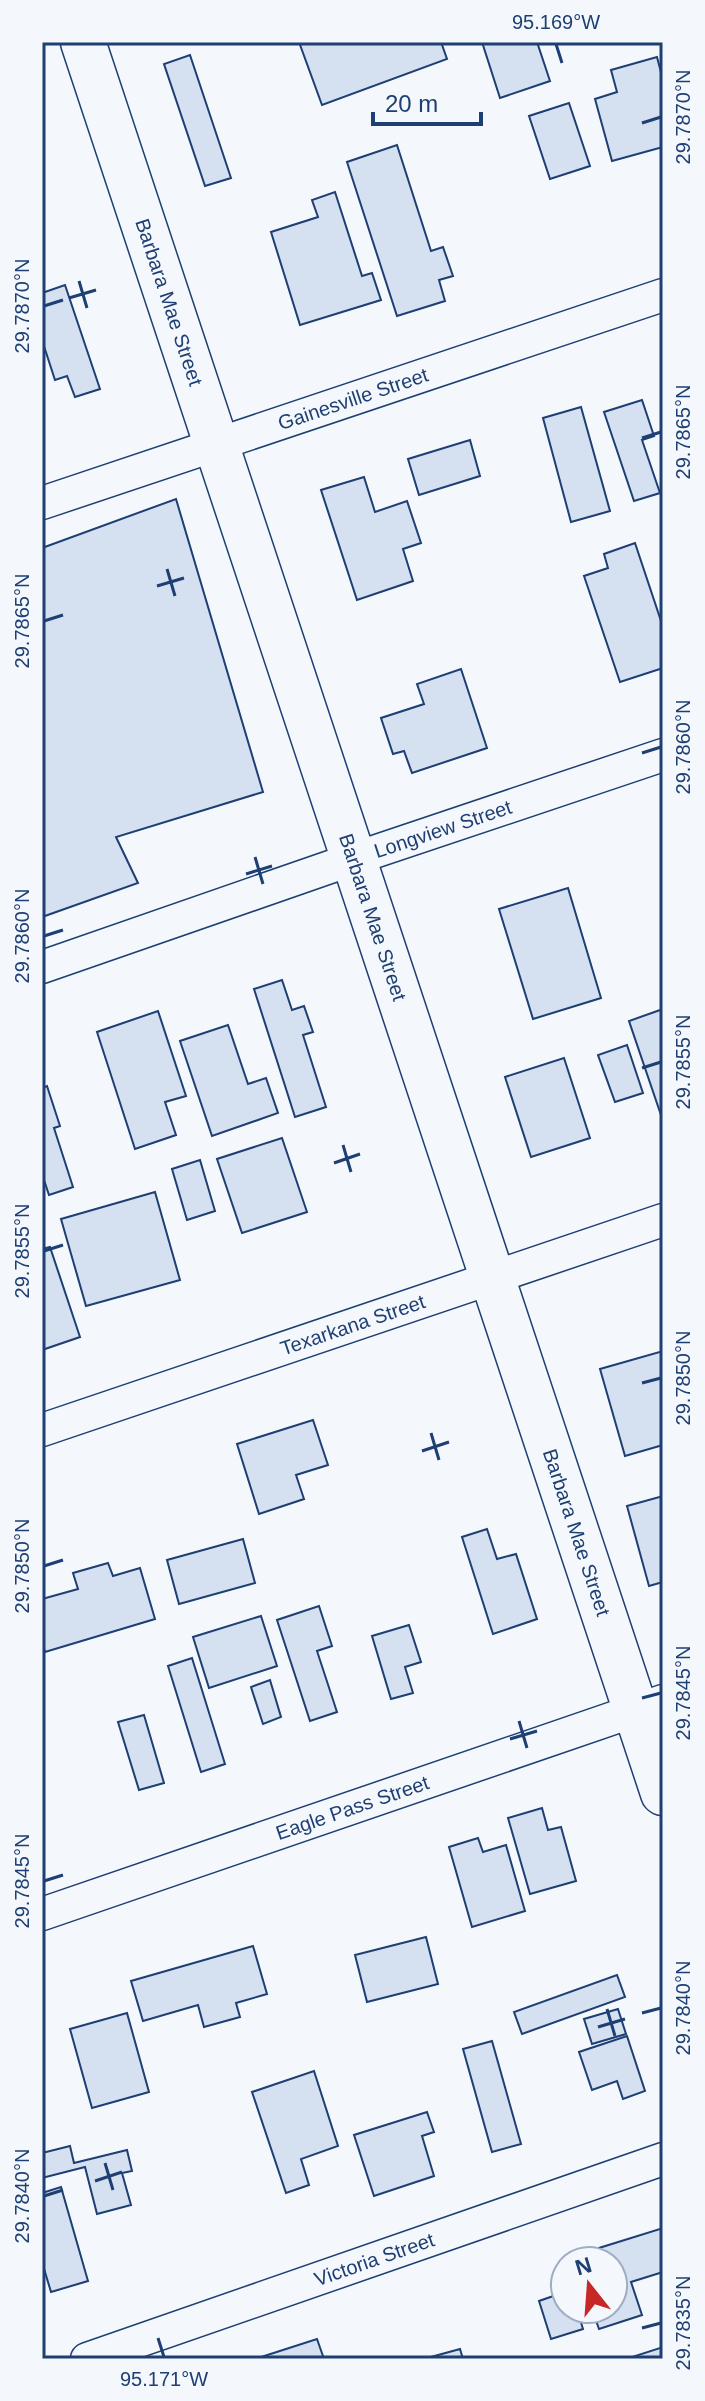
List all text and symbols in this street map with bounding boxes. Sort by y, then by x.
text: 95.169°W [512,11,600,33]
text: 29.7870°N [672,70,694,164]
scale bar [373,76,481,126]
text: 20 m [385,90,438,117]
street label: Barbara Mae Street [131,216,207,389]
text: 29.7870°N [11,259,33,353]
street label: Gainesville Street [275,363,431,434]
text: 29.7865°N [672,385,694,479]
text: 29.7865°N [11,574,33,668]
text: 29.7860°N [672,700,694,794]
street label: Longview Street [371,795,515,862]
street label: Barbara Mae Street [335,831,411,1004]
text: 29.7860°N [11,889,33,983]
text: 29.7855°N [672,1015,694,1109]
text: 29.7855°N [11,1204,33,1298]
street label: Texarkana Street [278,1290,428,1360]
text: 29.7850°N [672,1331,694,1425]
street label: Barbara Mae Street [539,1446,615,1619]
text: 29.7850°N [11,1519,33,1613]
text: 29.7845°N [672,1646,694,1740]
street label: Eagle Pass Street [273,1771,432,1844]
text: 29.7845°N [11,1834,33,1928]
text: 29.7840°N [672,1961,694,2055]
text: 29.7840°N [11,2149,33,2243]
street label: Victoria Street [311,2228,437,2290]
north arrow [549,2245,629,2325]
text: N [572,2252,595,2281]
text: 29.7835°N [672,2276,694,2370]
text: 95.171°W [120,2368,208,2390]

